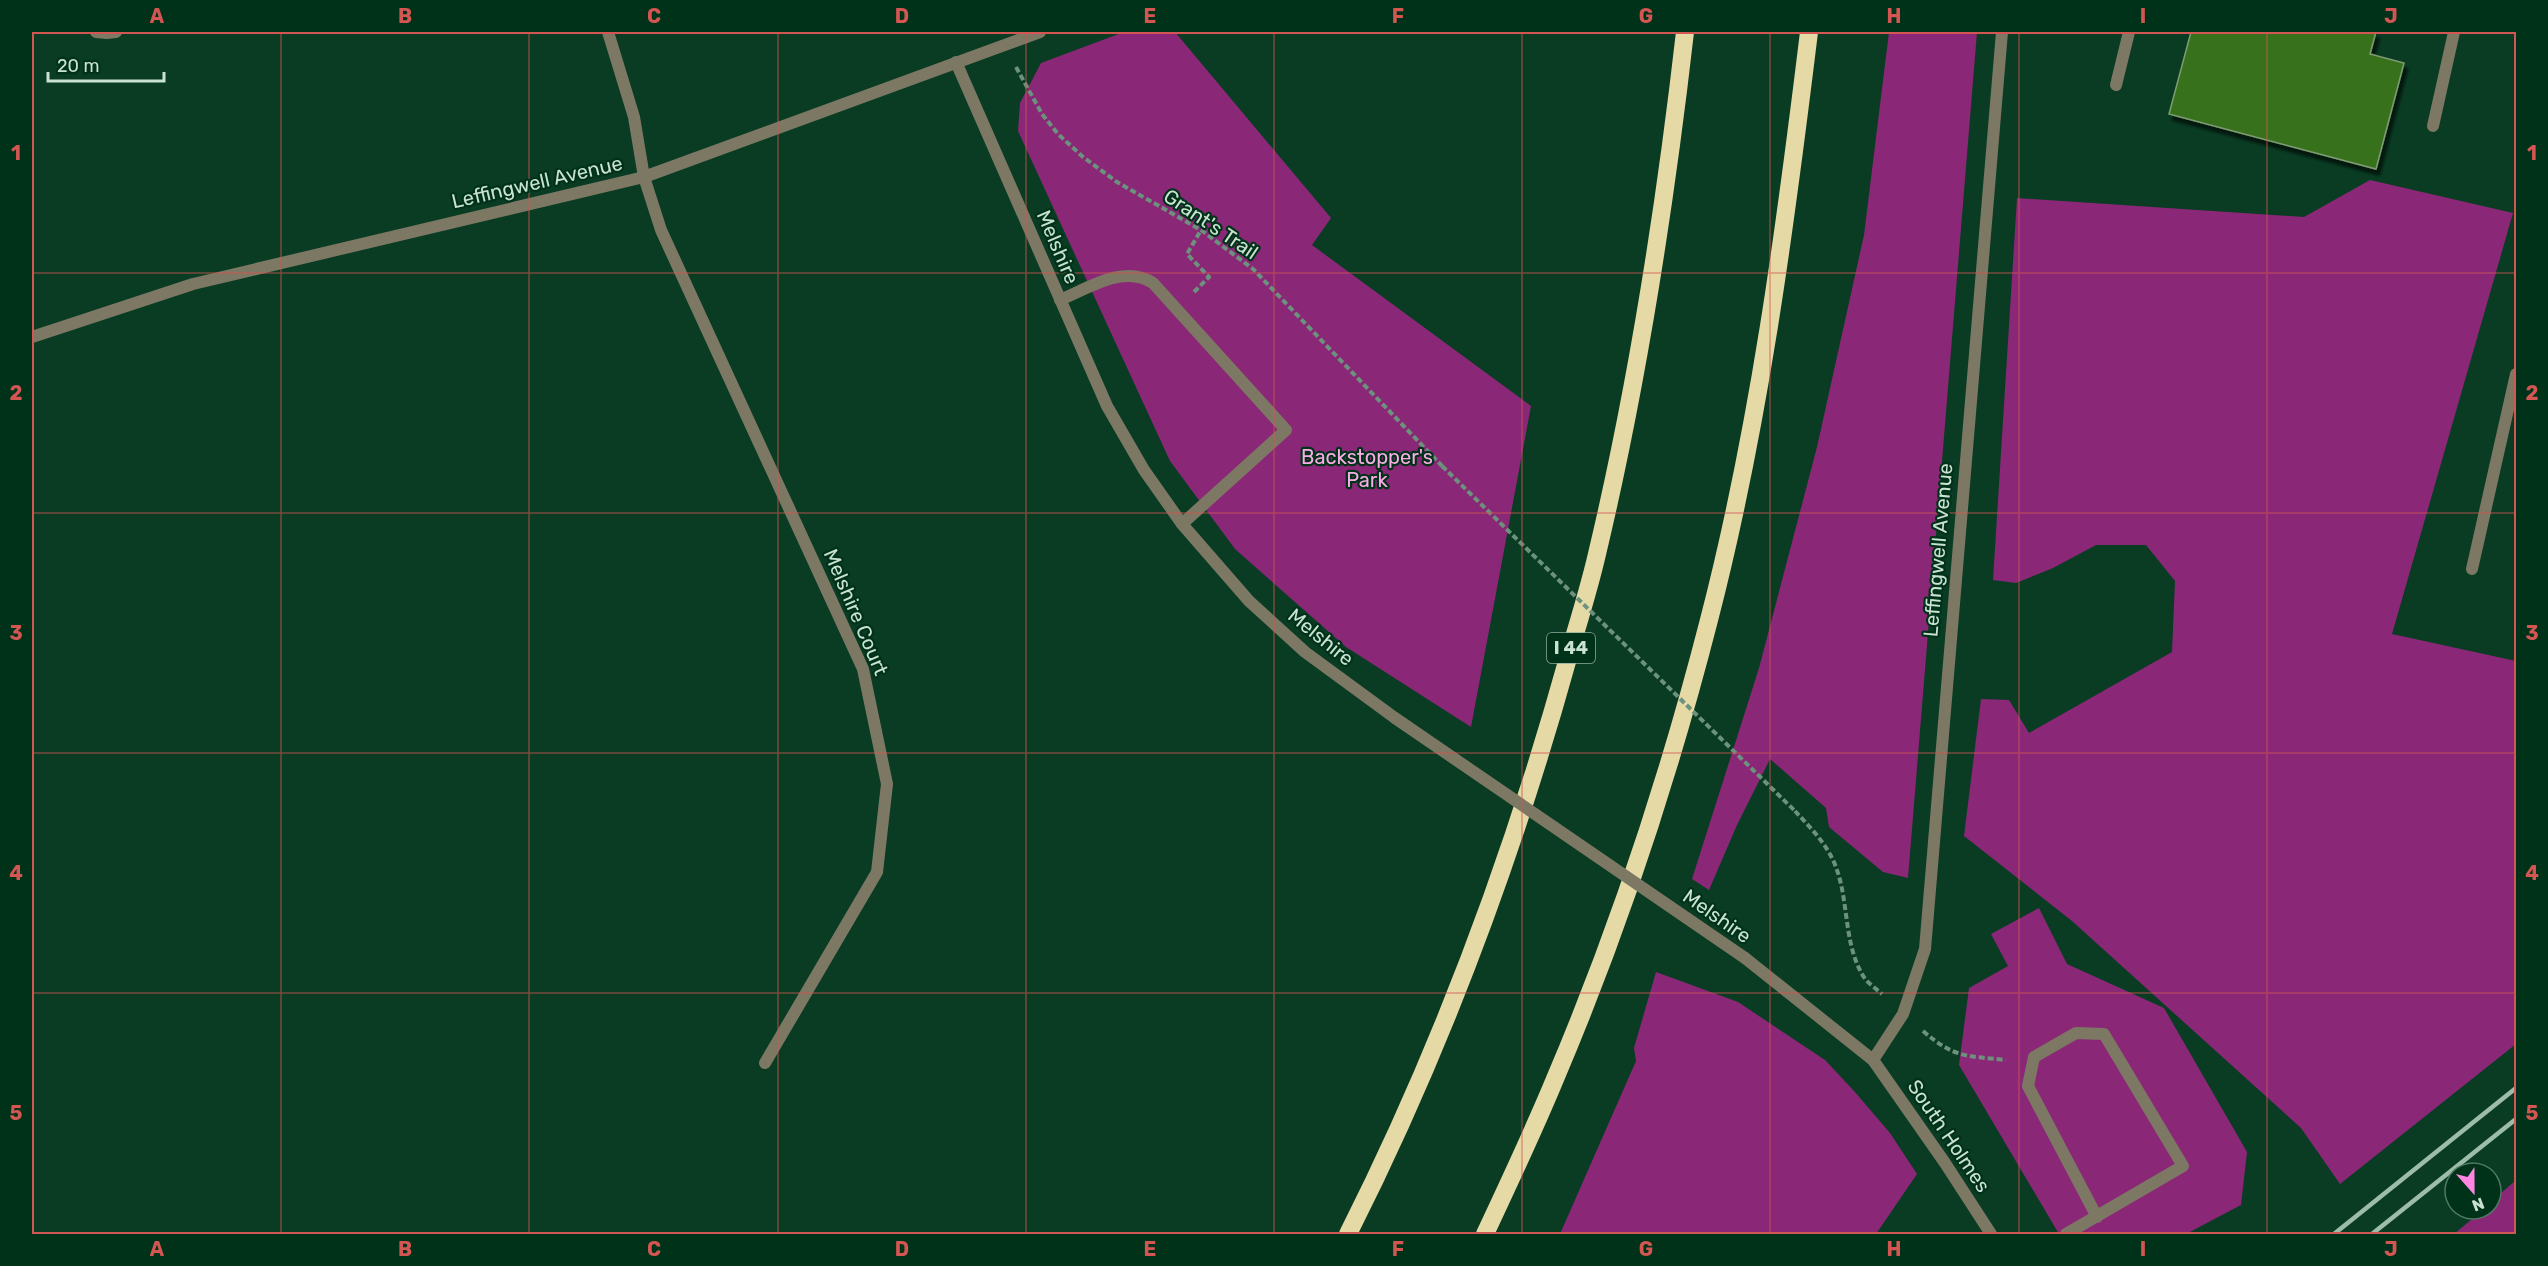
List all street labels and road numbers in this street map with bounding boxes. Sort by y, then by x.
street label: Leffingwell Avenue [449,151,625,213]
street label: Grant's Trail [1159,184,1263,264]
street label: Melshire [1032,207,1084,287]
street label: Leffingwell Avenue [1918,462,1958,638]
street label: Melshire Court [819,545,893,679]
street label: Melshire [1283,603,1359,671]
road number: I 44 [1547,633,1595,663]
street label: Melshire [1678,884,1756,948]
street label: South Holmes [1903,1075,1995,1197]

